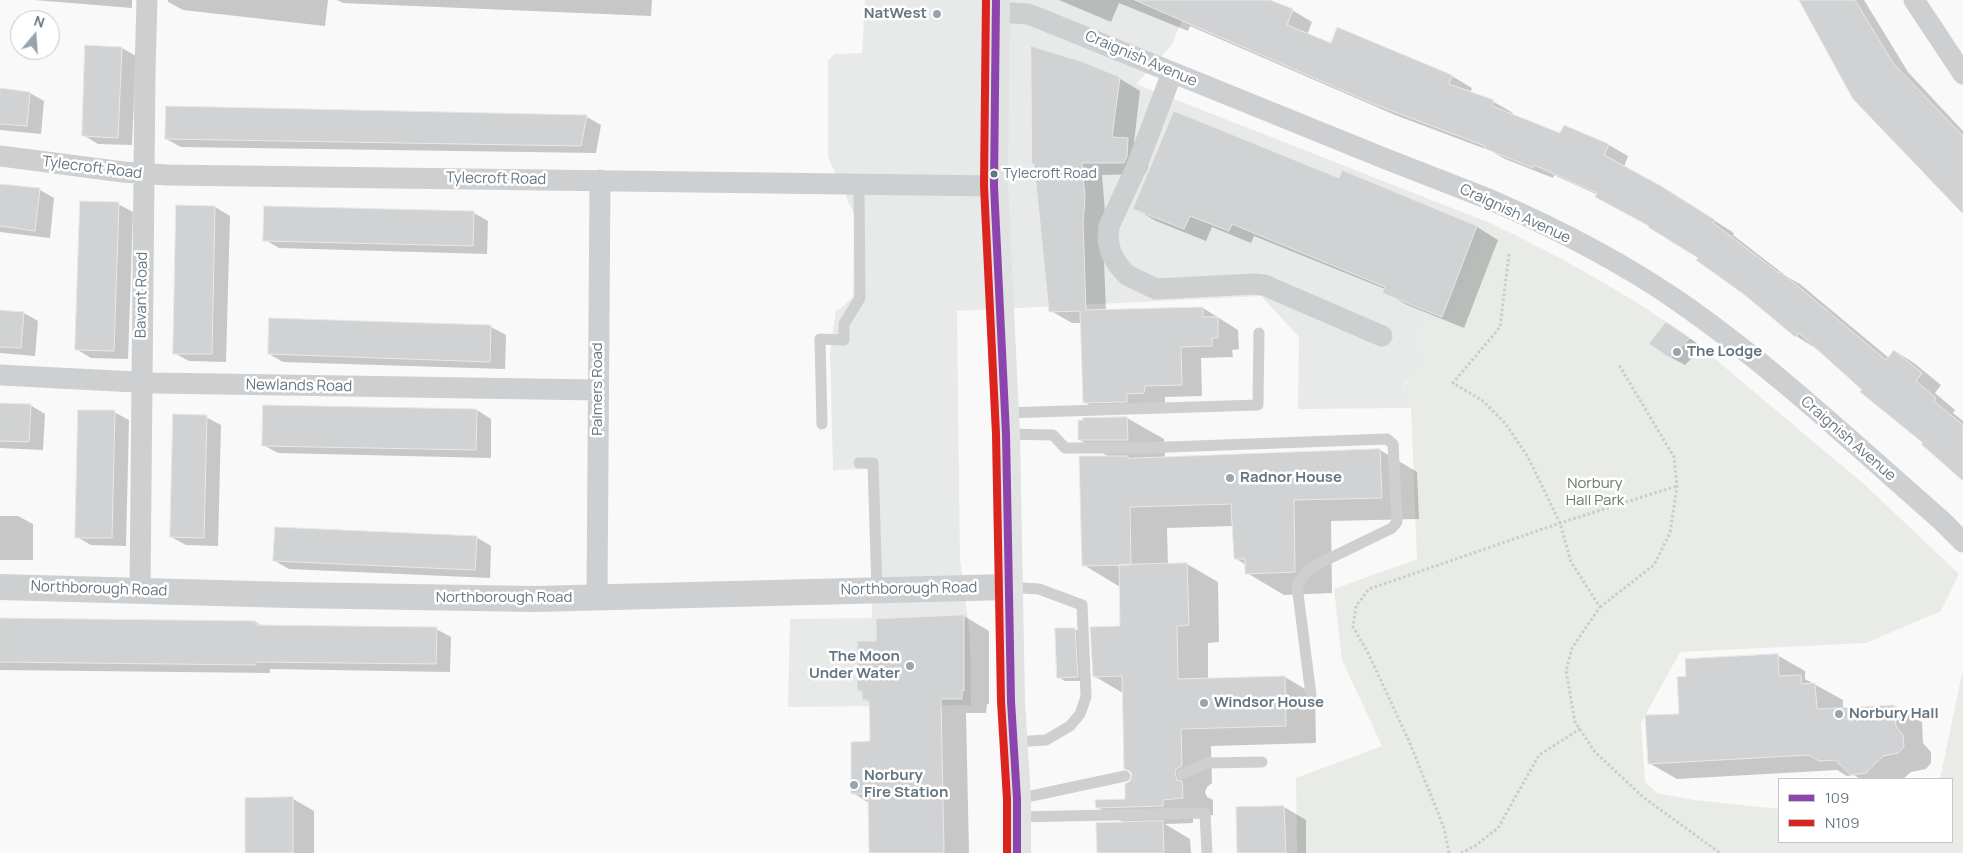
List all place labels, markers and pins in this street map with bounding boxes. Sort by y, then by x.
place label: NatWest [864,5,927,23]
marker: NatWest [931,8,943,20]
place label: Tylecroft Road [1003,166,1097,182]
marker: Tylecroft Road [989,169,999,179]
place label: The Lodge [1687,343,1762,361]
marker: The Lodge [1671,346,1683,358]
place label: Radnor House [1240,469,1342,487]
marker: Radnor House [1224,472,1236,484]
place label: The Moon Under Water [809,648,900,683]
marker: The Moon Under Water [904,660,916,672]
place label: Windsor House [1214,694,1324,712]
marker: Windsor House [1198,697,1210,709]
place label: Norbury Hall [1849,705,1939,723]
marker: Norbury Hall [1833,708,1845,720]
place label: Norbury Fire Station [864,767,948,802]
marker: Norbury Fire Station [848,779,860,791]

